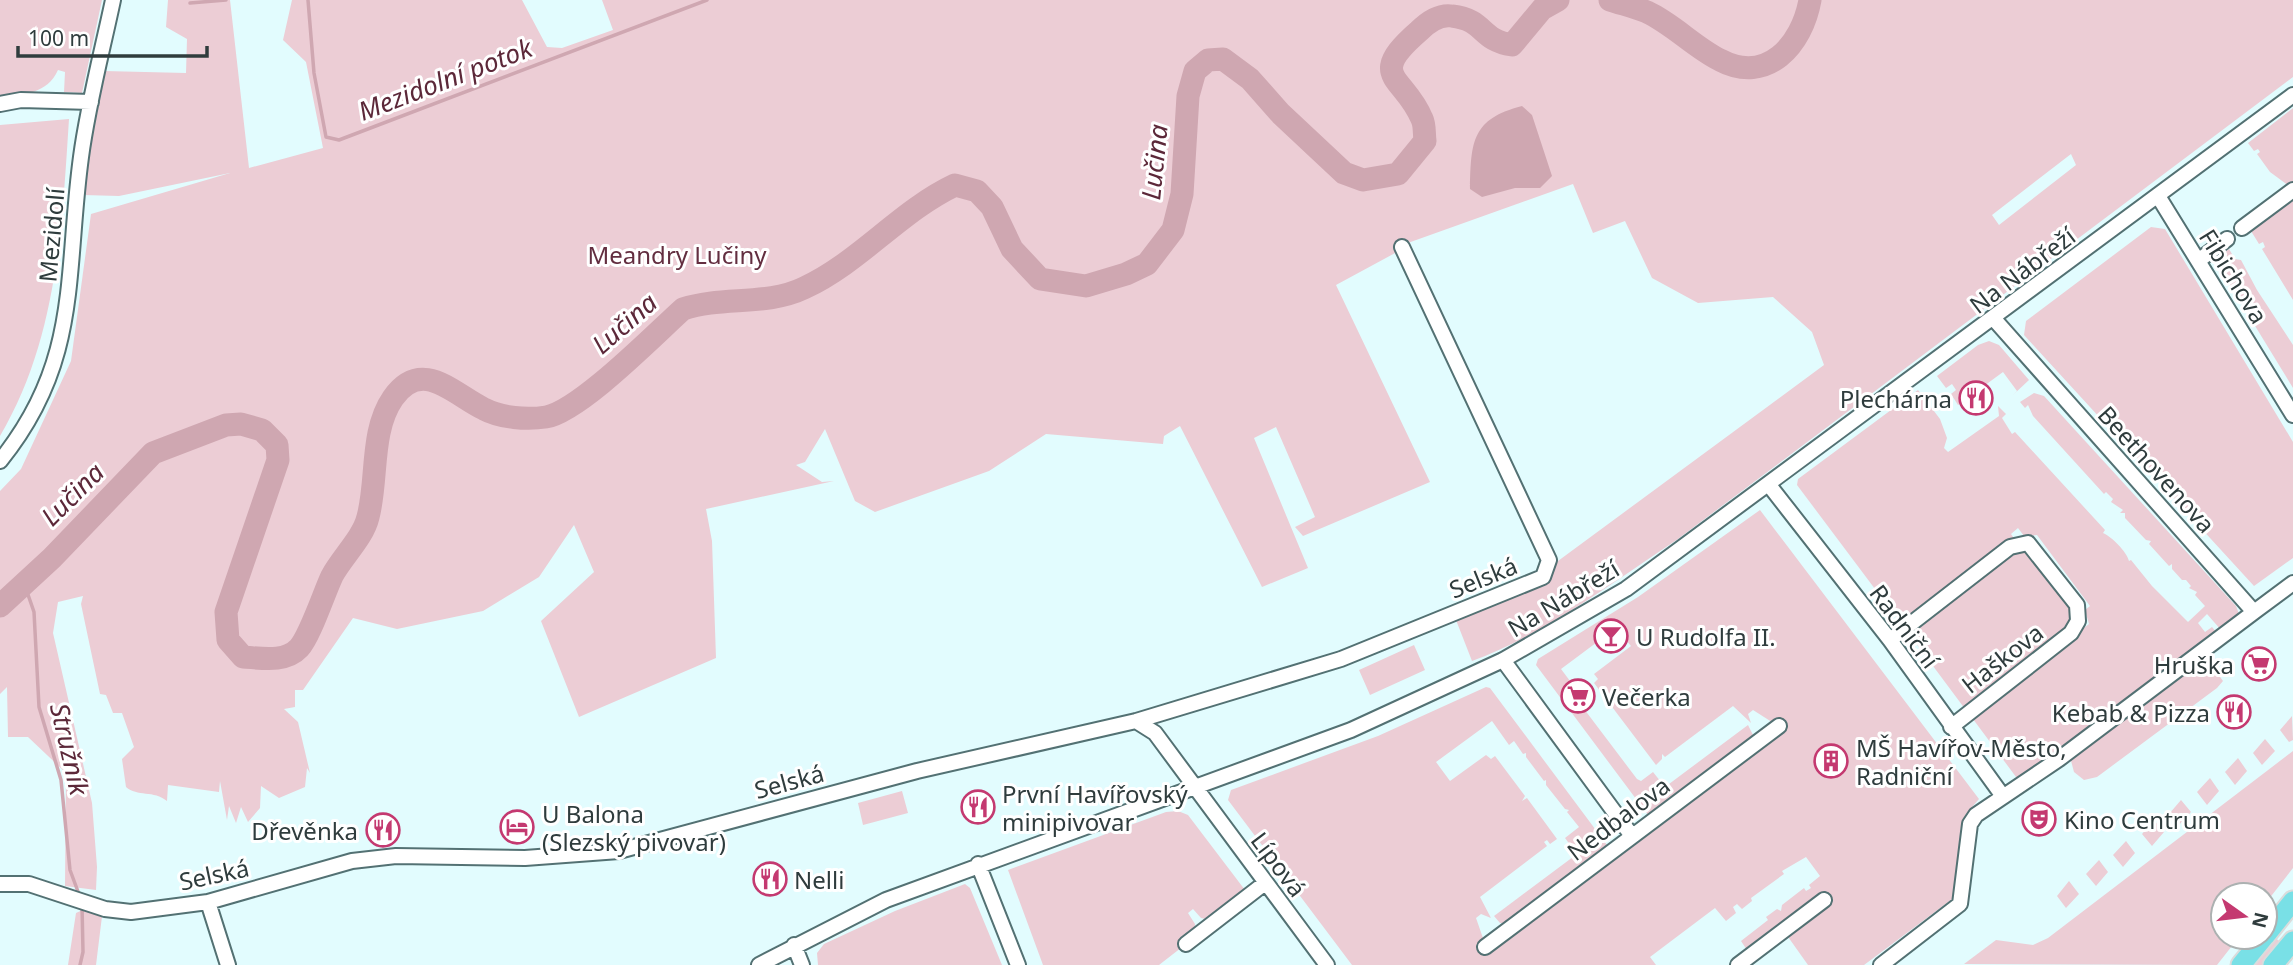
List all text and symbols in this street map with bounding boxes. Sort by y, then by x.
scale bar [18,14,206,58]
text: 100 m [28,24,89,52]
water label: Mezidolní potok [353,29,538,129]
water label: Lučina [1132,122,1176,202]
street label: Mezidolí [30,186,72,283]
street label: Na Nábřeží [1962,219,2082,321]
street label: Fibichova [2192,222,2276,330]
park label: Meandry Lučiny [588,238,767,271]
water label: Lučina [584,284,665,361]
restaurant icon: Plechárna [1957,379,1995,417]
place label: Plechárna [1840,382,1952,415]
street label: Beethovenova [2091,398,2223,540]
water label: Lučina [32,454,112,534]
street label: Selská [1444,548,1522,606]
street label: Na Nábřeží [1501,551,1626,644]
street label: Radniční [1863,577,1948,675]
street label: Haškova [1954,616,2050,700]
bar icon: U Rudolfa II. [1592,617,1630,655]
place label: U Rudolfa II. [1636,620,1776,653]
supermarket icon: Hruška [2240,645,2278,683]
place label: Hruška [2154,648,2234,681]
supermarket icon: Večerka [1559,677,1597,715]
place label: Večerka [1602,680,1691,713]
restaurant icon: Kebab & Pizza [2215,693,2253,731]
place label: Kebab & Pizza [2052,696,2210,729]
water label: Stružník [42,699,98,800]
place label: MŠ Havířov-Město, Radniční [1856,731,2067,792]
building icon: MŠ Havířov-Město, Radniční [1812,742,1850,780]
street label: Selská [751,756,827,806]
street label: Nedbalova [1560,769,1676,867]
place label: První Havířovský minipivovar [1002,777,1188,838]
restaurant icon: První Havířovský minipivovar [959,788,997,826]
place label: U Balona (Slezský pivovar) [542,797,726,858]
theatre icon: Kino Centrum [2020,800,2058,838]
place label: Kino Centrum [2064,803,2220,836]
hotel icon: U Balona (Slezský pivovar) [498,808,536,846]
restaurant icon: Dřevěnka [364,811,402,849]
place label: Dřevěnka [251,814,358,847]
street label: Lípová [1244,825,1314,903]
street label: Selská [176,851,252,897]
restaurant icon: Nelli [751,860,789,898]
place label: Nelli [794,863,844,896]
north arrow [2209,881,2279,951]
text: N [2246,909,2275,931]

